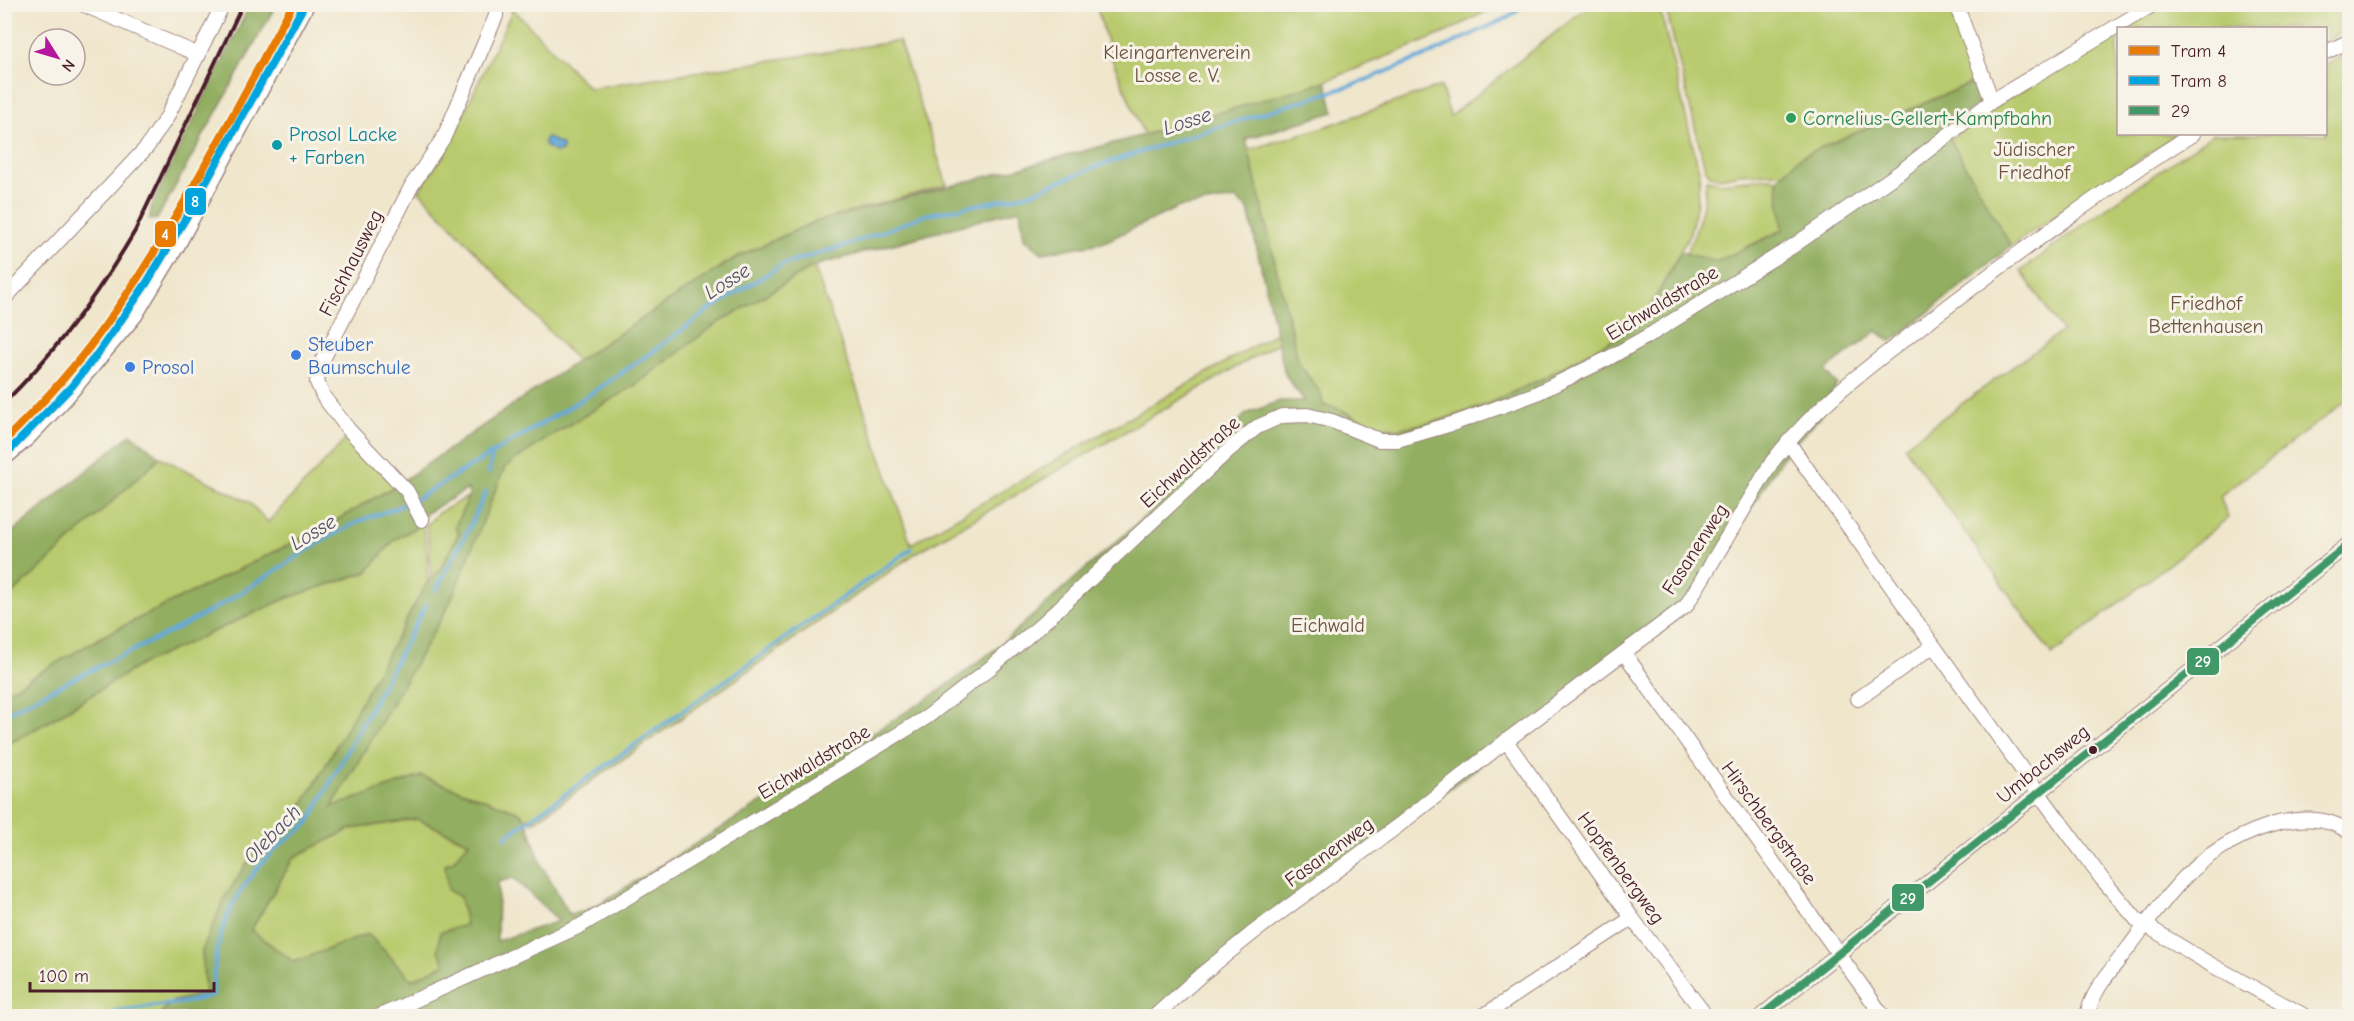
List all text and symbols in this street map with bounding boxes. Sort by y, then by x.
north arrow [27,27,87,87]
legend [2117,27,2327,135]
park label: Kleingartenverein Losse e. V. [1103,41,1251,87]
text: Tram 4 [2171,41,2226,62]
text: N [58,56,79,75]
text: Tram 8 [2171,71,2227,92]
text: 29 [2171,101,2190,122]
water label: Losse [1160,102,1215,140]
place label: Cornelius-Gellert-Kampfbahn [1803,107,2052,130]
marker: Cornelius-Gellert-Kampfbahn [1784,111,1798,125]
place label: Prosol Lacke + Farben [289,123,397,169]
marker: Prosol Lacke + Farben [270,138,284,152]
park label: Jüdischer Friedhof [1993,138,2075,184]
line badge: 8 [184,187,207,216]
text: 8 [191,193,199,211]
street label: Fischhausweg [314,206,388,320]
line badge: 4 [154,220,177,248]
text: 4 [161,226,169,244]
water label: Losse [700,257,755,304]
street label: Eichwaldstraße [1602,261,1722,345]
park label: Friedhof Bettenhausen [2149,292,2263,338]
place label: Steuber Baumschule [308,333,411,379]
marker: Steuber Baumschule [289,348,303,362]
place label: Prosol [142,356,194,379]
marker: Prosol [123,360,137,374]
street label: Eichwaldstraße [1135,411,1245,513]
street label: Fasanenweg [1657,499,1733,599]
water label: Losse [286,509,341,555]
park label: Eichwald [1291,614,1365,637]
line badge: 29 [2186,647,2220,676]
text: 29 [2195,653,2211,671]
street label: Eichwaldstraße [754,720,874,804]
street label: Umbachsweg [1992,720,2094,808]
unlabelled marker [2087,744,2099,756]
street label: Hirschbergstraße [1717,757,1821,889]
water label: Olebach [238,800,306,868]
street label: Hopfenbergweg [1573,808,1669,928]
street label: Fasanenweg [1280,812,1378,892]
line badge: 29 [1891,883,1925,912]
text: 29 [1900,890,1916,908]
scale bar [30,955,214,993]
text: 100 m [39,966,89,987]

